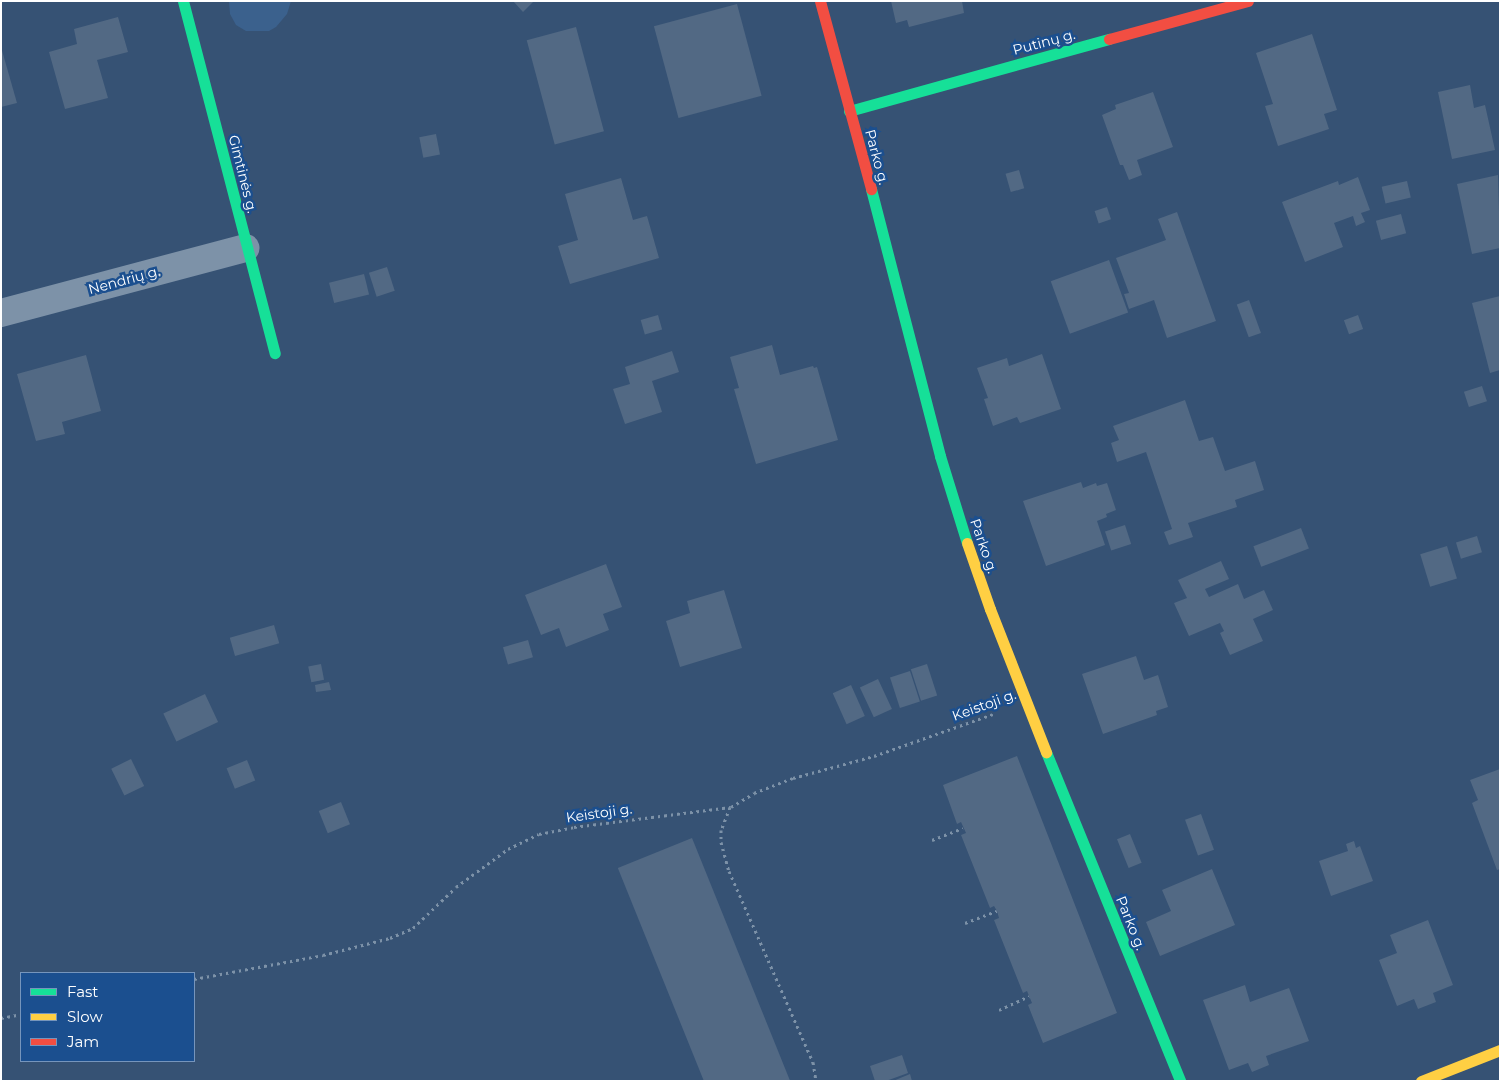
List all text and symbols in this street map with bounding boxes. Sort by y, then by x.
street label: Putinų g. [1011,26,1077,58]
street label: Parko g. [862,127,892,187]
street label: Gimtinės g. [225,133,261,215]
street label: Nendrių g. [86,262,162,298]
street label: Parko g. [967,516,1001,576]
street label: Keistoji g. [950,686,1018,724]
street label: Keistoji g. [565,800,633,826]
street label: Parko g. [1113,894,1149,952]
legend [20,972,195,1062]
text: Fast [67,982,98,1001]
text: Slow [67,1007,103,1026]
text: Jam [67,1032,99,1051]

